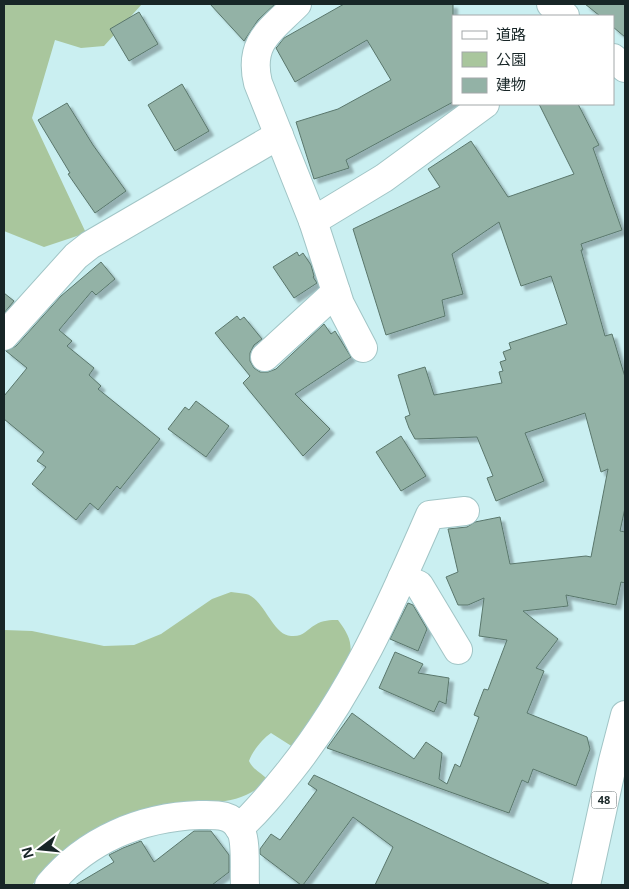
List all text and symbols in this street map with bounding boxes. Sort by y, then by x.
legend [452,15,614,105]
text: 道路 [496,24,526,44]
text: 公園 [496,49,526,69]
text: 建物 [496,74,526,94]
road number: 48 [592,792,616,808]
north arrow [15,824,65,874]
text: N [16,845,38,861]

